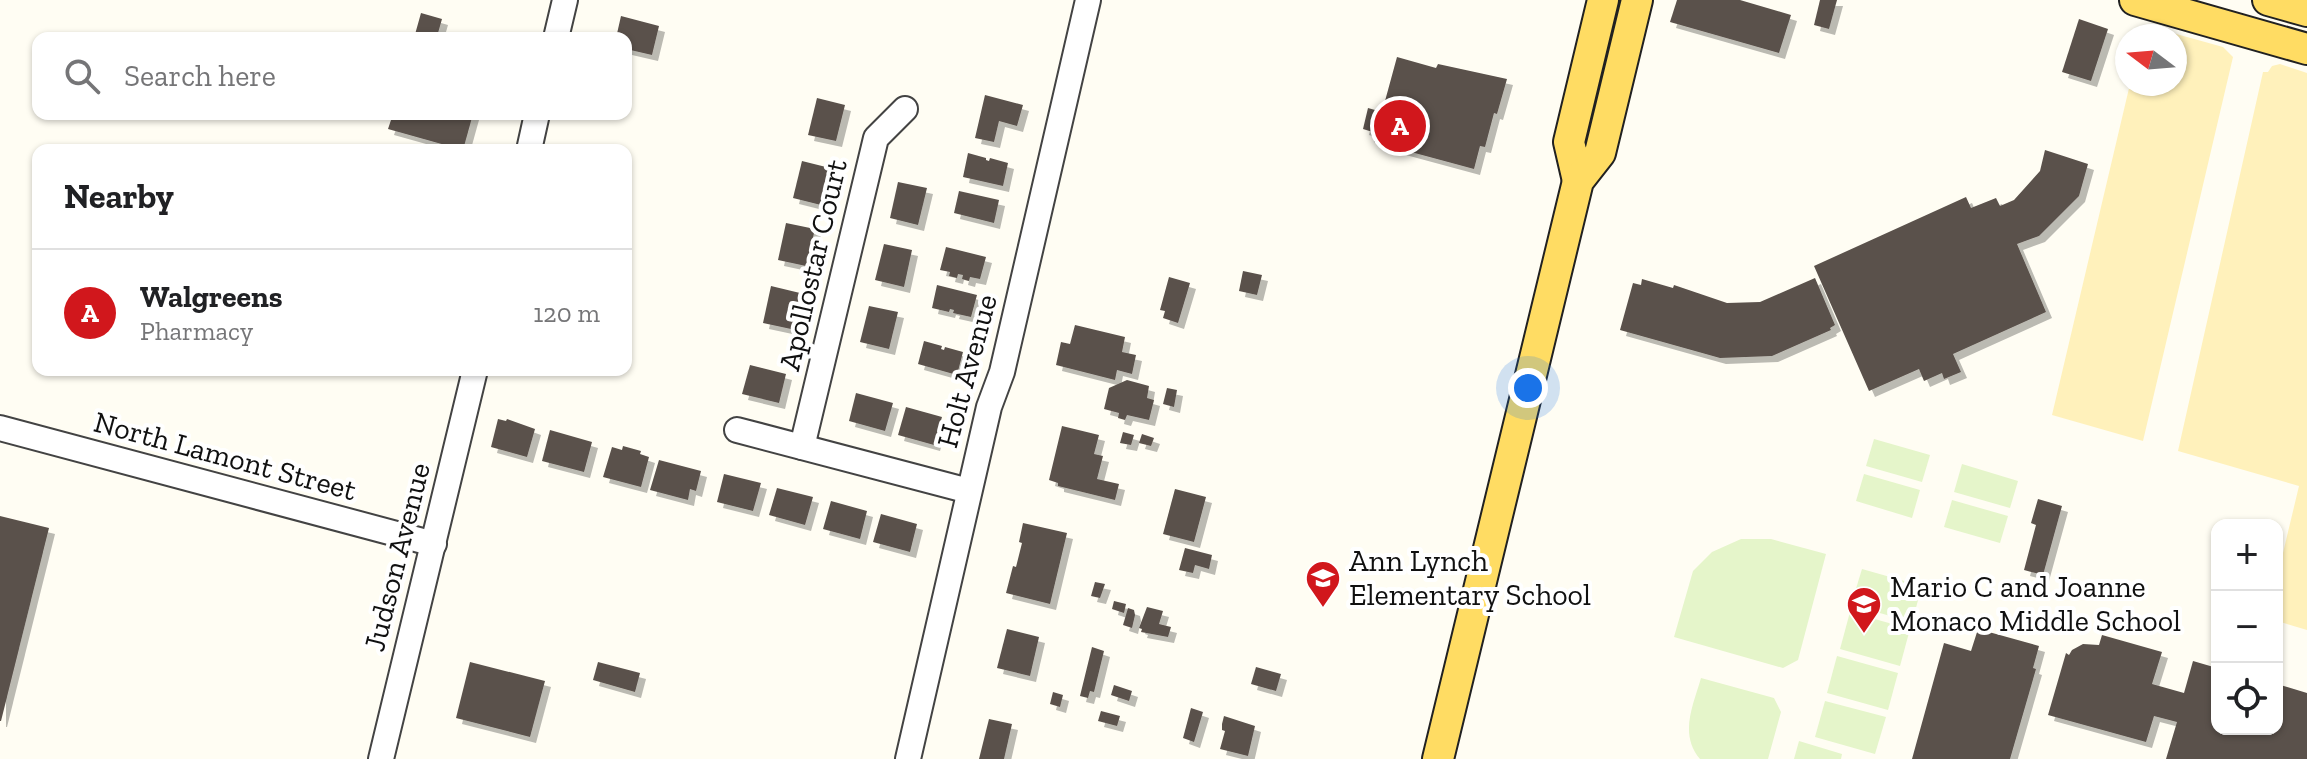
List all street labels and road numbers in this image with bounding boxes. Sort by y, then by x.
street label: Apollostar Court [771,156,855,374]
street label: Holt Avenue [929,290,1005,452]
street label: North Lamont Street [90,404,360,508]
street label: Judson Avenue [356,459,438,655]

